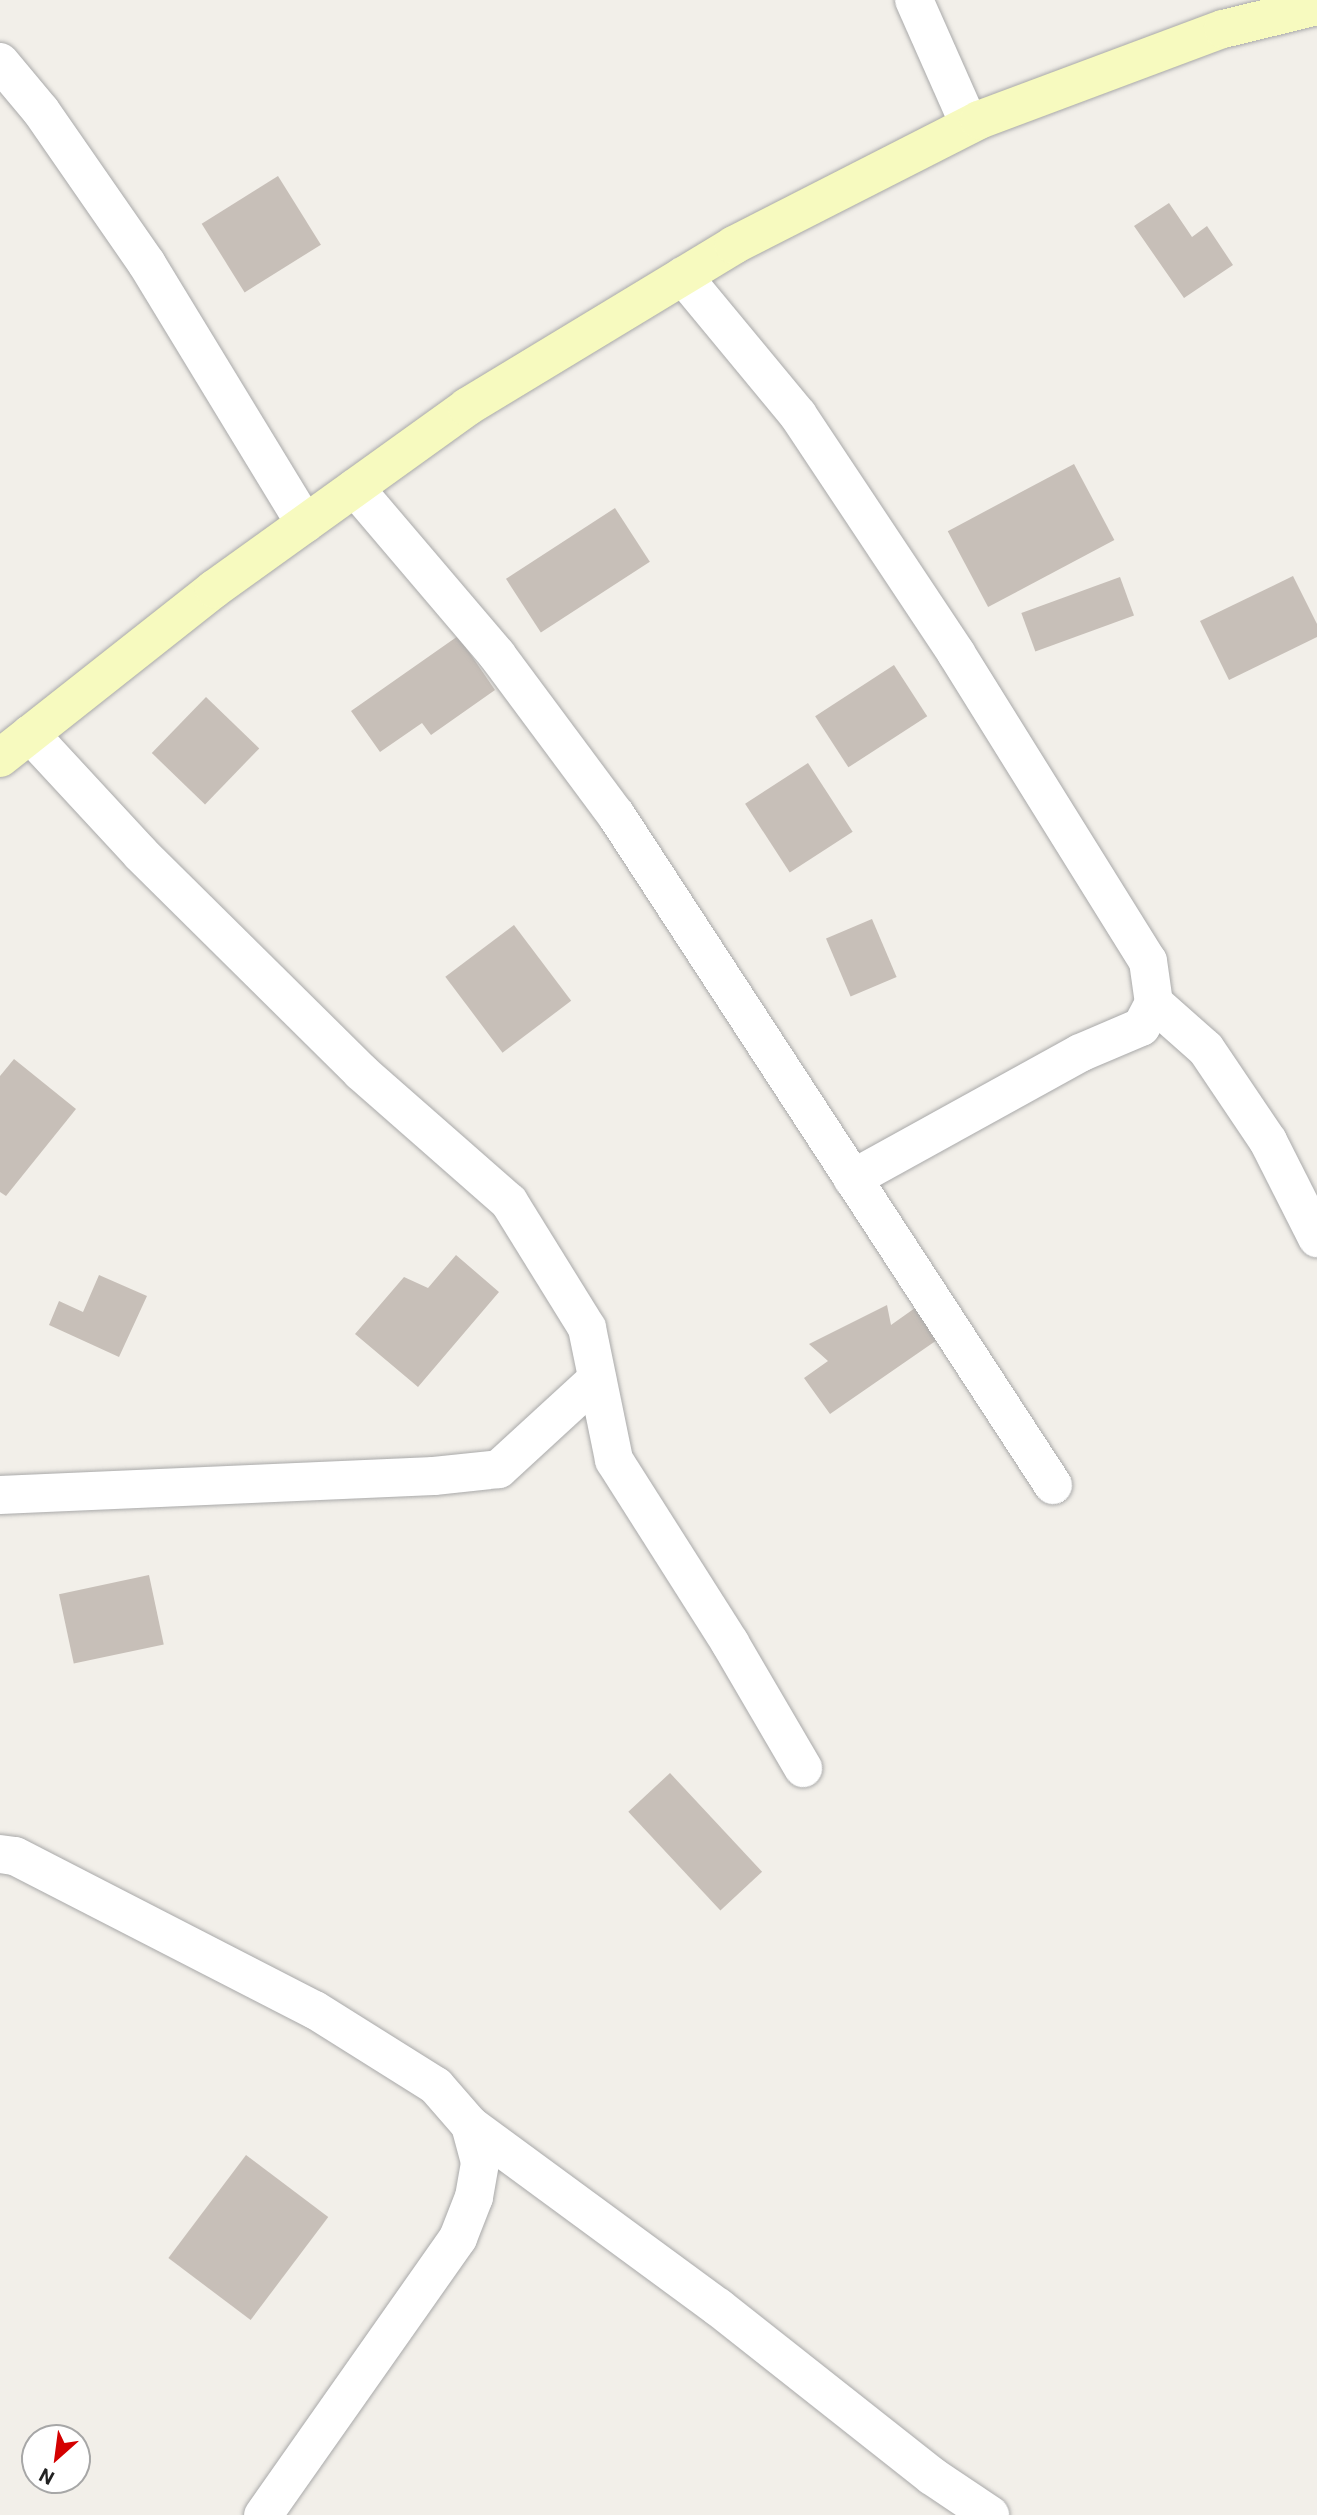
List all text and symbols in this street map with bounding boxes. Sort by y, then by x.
north arrow [21,2424,91,2494]
text: N [36,2463,58,2490]

